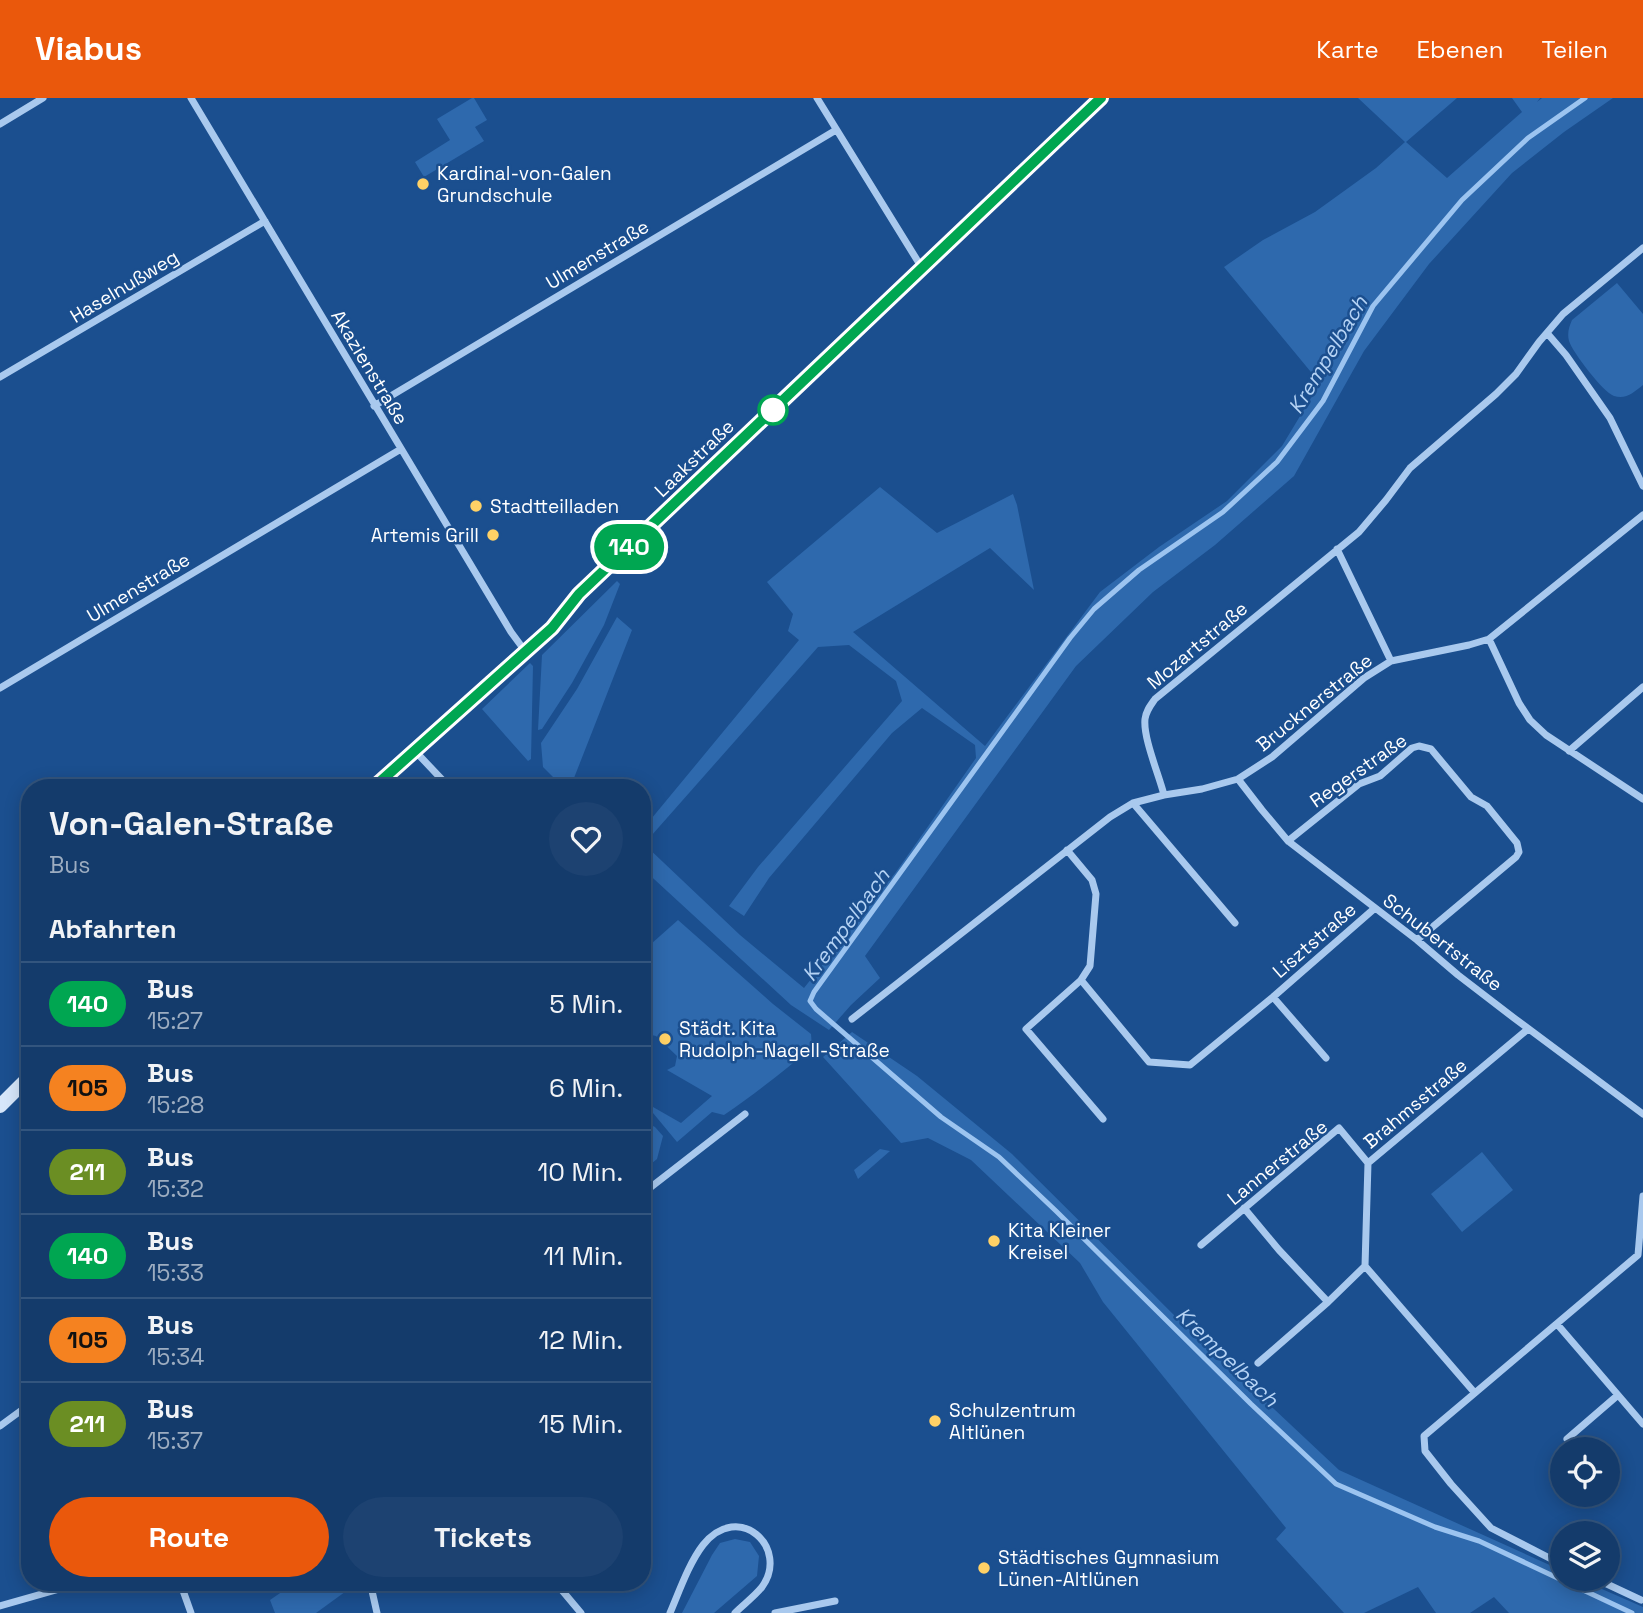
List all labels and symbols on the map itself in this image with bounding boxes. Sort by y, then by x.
place label: Kardinal-von-Galen Grundschule [437,161,612,208]
marker: Kardinal-von-Galen Grundschule [415,176,431,192]
street label: Ulmenstraße [541,214,653,295]
street label: Haselnußweg [65,244,183,329]
water label: Krempelbach [1282,290,1374,419]
street label: Akazienstraße [325,305,414,429]
unlabelled marker [758,395,788,425]
street label: Laakstraße [649,414,740,503]
place label: Stadtteilladen [490,494,619,519]
marker: Stadtteilladen [468,498,484,514]
place label: Artemis Grill [371,523,479,548]
line badge: 140 [589,524,669,570]
marker: Artemis Grill [485,527,501,543]
street label: Ulmenstraße [82,547,194,628]
street label: Mozartstraße [1142,596,1253,695]
street label: Brucknerstraße [1251,648,1377,757]
street label: Regerstraße [1305,728,1412,813]
water label: Krempelbach [796,862,896,986]
street label: Schubertstraße [1378,888,1508,997]
street label: Lisztstraße [1267,897,1361,984]
place label: Städt. Kita Rudolph-Nagell-Straße [679,1016,890,1063]
marker: Städt. Kita Rudolph-Nagell-Straße [657,1031,673,1047]
street label: Brahmsstraße [1358,1053,1472,1154]
street label: Lannerstraße [1222,1114,1333,1211]
place label: Kita Kleiner Kreisel [1008,1218,1111,1265]
marker: Kita Kleiner Kreisel [986,1233,1002,1249]
water label: Krempelbach [1170,1301,1285,1413]
place label: Schulzentrum Altlünen [949,1398,1076,1445]
marker: Schulzentrum Altlünen [927,1413,943,1429]
place label: Städtisches Gymnasium Lünen-Altlünen [998,1545,1219,1592]
marker: Städtisches Gymnasium Lünen-Altlünen [976,1560,992,1576]

